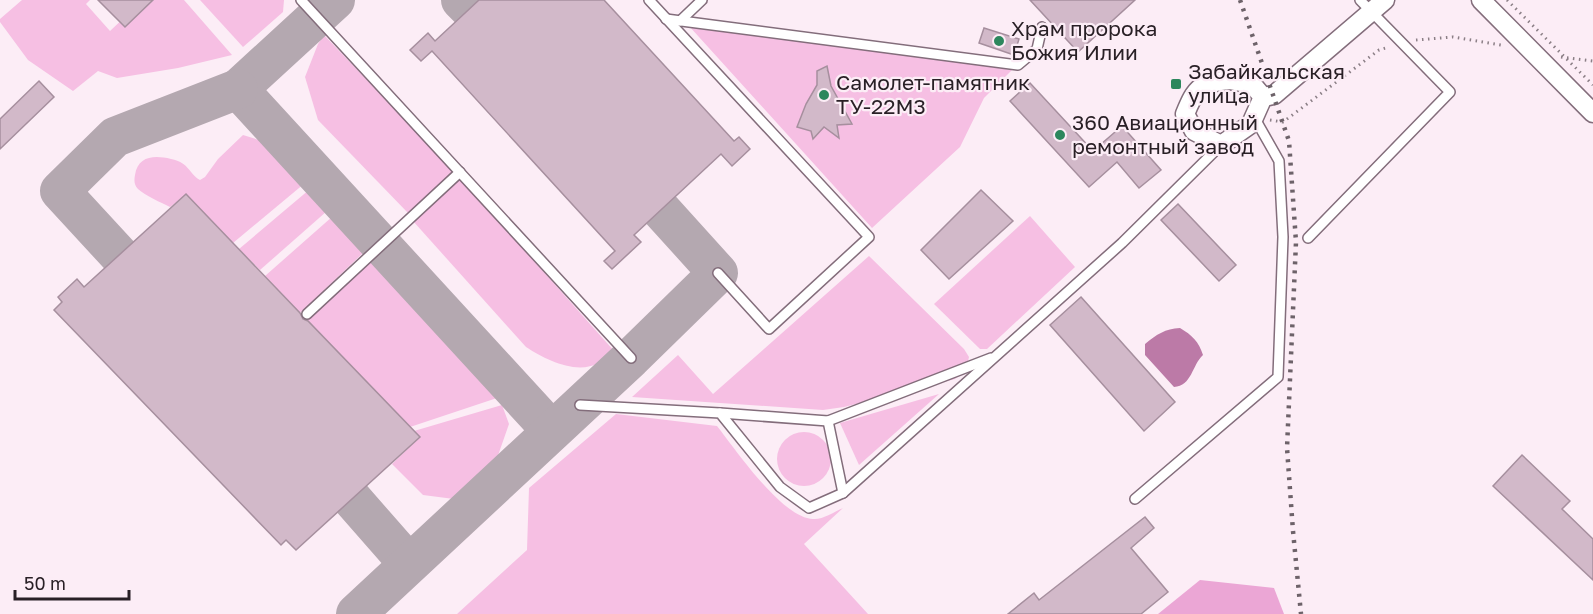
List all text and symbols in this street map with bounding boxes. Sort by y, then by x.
place label: Храм пророка Божия Илии [1011,15,1157,65]
marker: Храм пророка Божия Илии [992,34,1006,48]
place label: Забайкальская улица [1188,58,1345,108]
place label: Самолет-памятник ТУ-22М3 [836,69,1030,119]
marker: Забайкальская улица [1169,77,1183,91]
marker: Самолет-памятник ТУ-22М3 [817,88,831,102]
place label: 360 Авиационный ремонтный завод [1072,109,1258,159]
marker: 360 Авиационный ремонтный завод [1053,128,1067,142]
scale bar [15,563,129,601]
text: 50 m [24,572,66,594]

